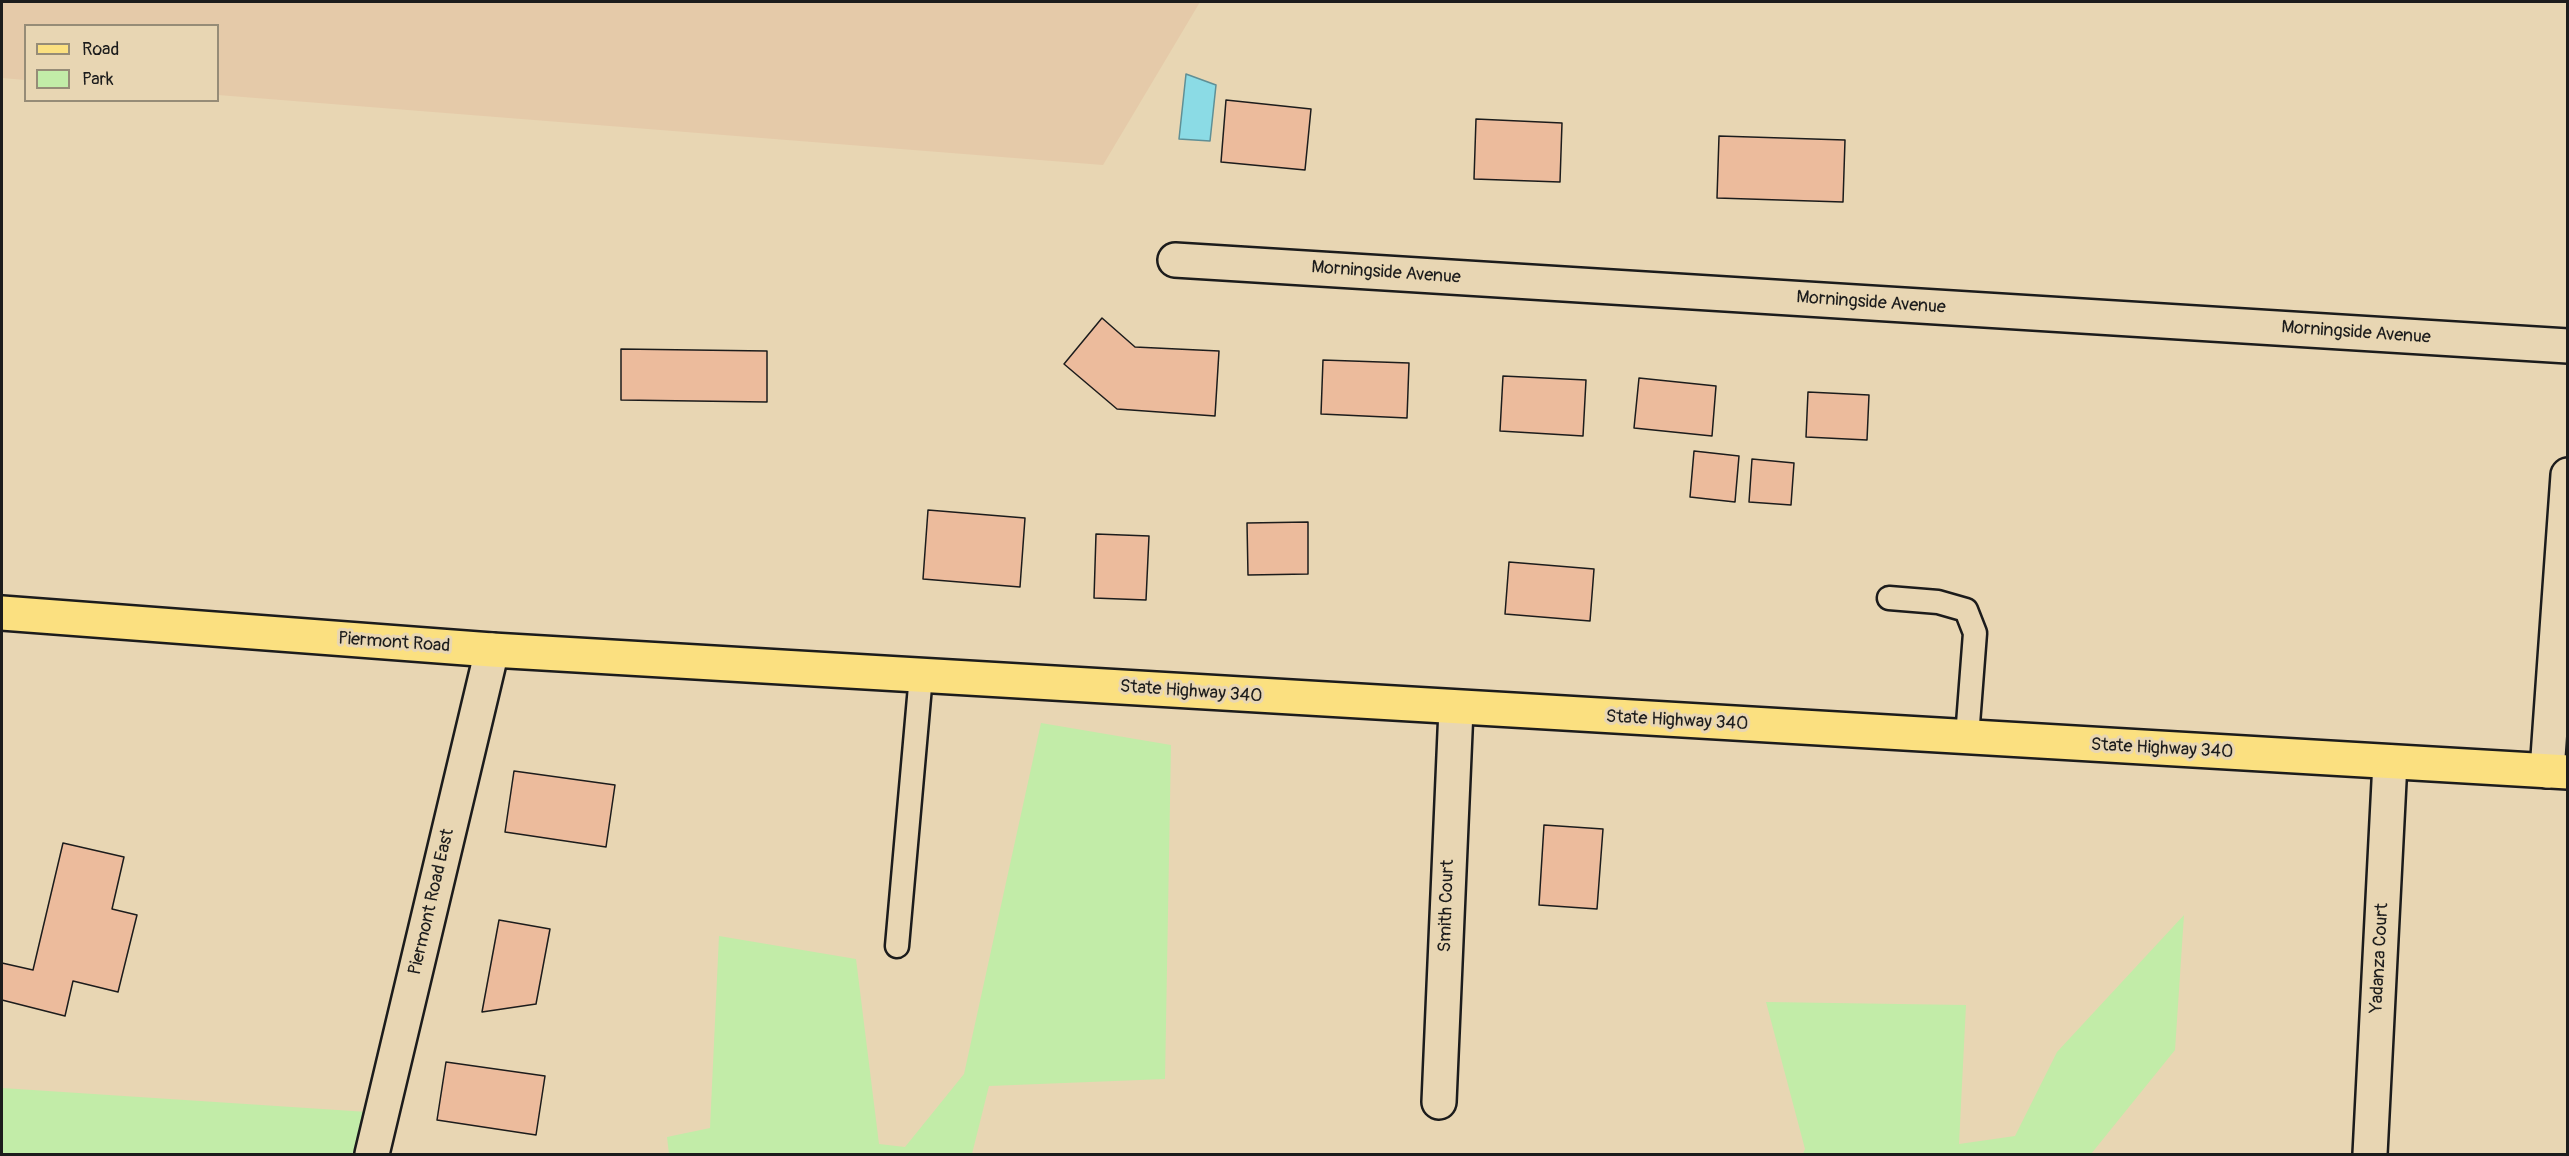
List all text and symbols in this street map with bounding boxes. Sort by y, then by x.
legend [24,24,219,102]
text: Road [82,38,119,61]
text: Park [82,68,114,91]
street label: Morningside Avenue [1310,257,1462,289]
street label: Morningside Avenue [1795,287,1947,319]
street label: Morningside Avenue [2280,317,2432,349]
street label: Piermont Road [337,628,451,658]
street label: State Highway 340 [1119,676,1263,708]
street label: State Highway 340 [1605,706,1749,736]
street label: State Highway 340 [2090,734,2234,764]
street label: Piermont Road East [405,827,459,977]
street label: Smith Court [1435,859,1459,953]
street label: Yadanza Court [2366,902,2394,1014]

